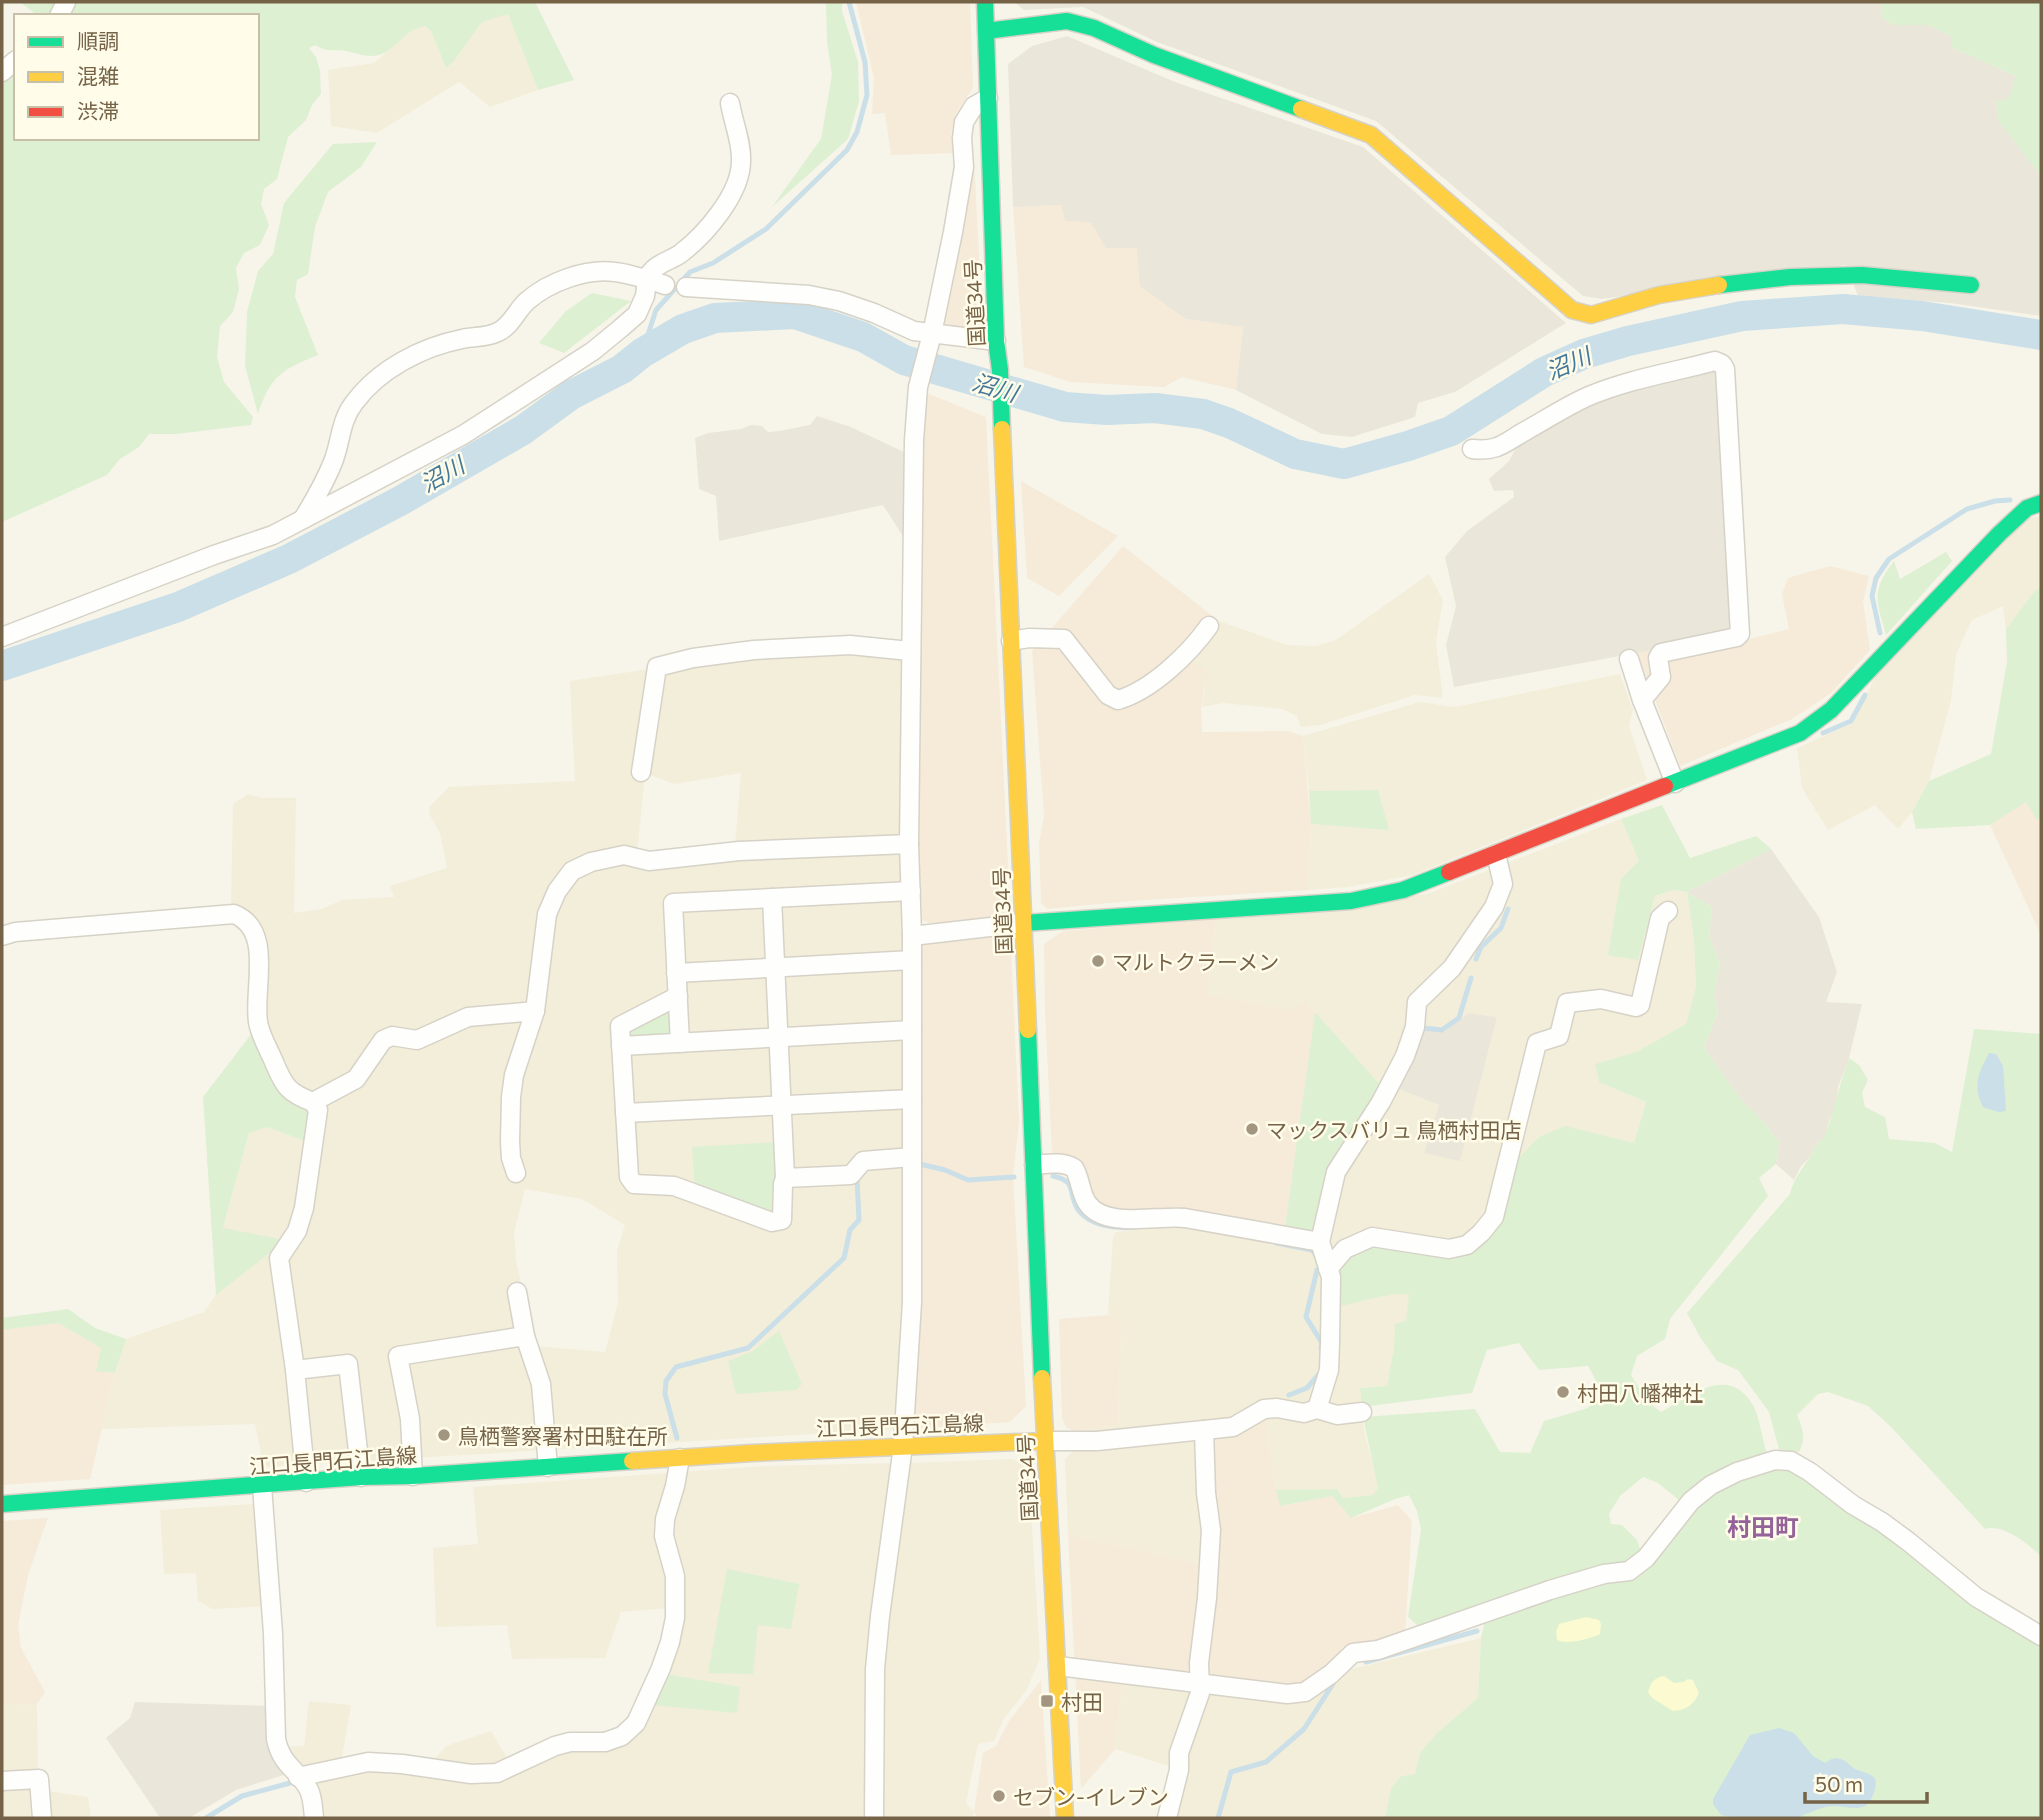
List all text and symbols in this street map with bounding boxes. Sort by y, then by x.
legend [14,14,259,140]
text: 順調 [77,28,119,53]
text: 混雑 [77,63,119,88]
text: 渋滞 [77,98,119,123]
street label: 国道34号 [959,259,989,347]
water label: 沼川 [1541,340,1597,385]
water label: 沼川 [969,367,1024,408]
water label: 沼川 [415,449,472,497]
street label: 国道34号 [988,867,1016,955]
place label: マルトクラーメン [1112,949,1279,974]
marker: マルトクラーメン [1090,953,1106,969]
place label: マックスバリュ 鳥栖村田店 [1266,1117,1521,1142]
marker: マックスバリュ 鳥栖村田店 [1244,1121,1260,1137]
place label: 村田八幡神社 [1577,1380,1703,1405]
marker: 村田八幡神社 [1555,1384,1571,1400]
street label: 江口長門石江島線 [816,1410,984,1440]
place label: 鳥栖警察署村田駐在所 [458,1423,668,1448]
marker: 鳥栖警察署村田駐在所 [436,1427,452,1443]
street label: 国道34号 [1012,1434,1042,1522]
street label: 江口長門石江島線 [248,1442,418,1478]
district label: 村田町 [1727,1512,1799,1541]
place label: 村田 [1061,1689,1103,1714]
marker: 村田 [1039,1693,1055,1709]
scale bar [1805,1760,1927,1804]
text: 50 m [1815,1771,1863,1796]
place label: セブン-イレブン [1013,1784,1169,1809]
marker: セブン-イレブン [991,1788,1007,1804]

